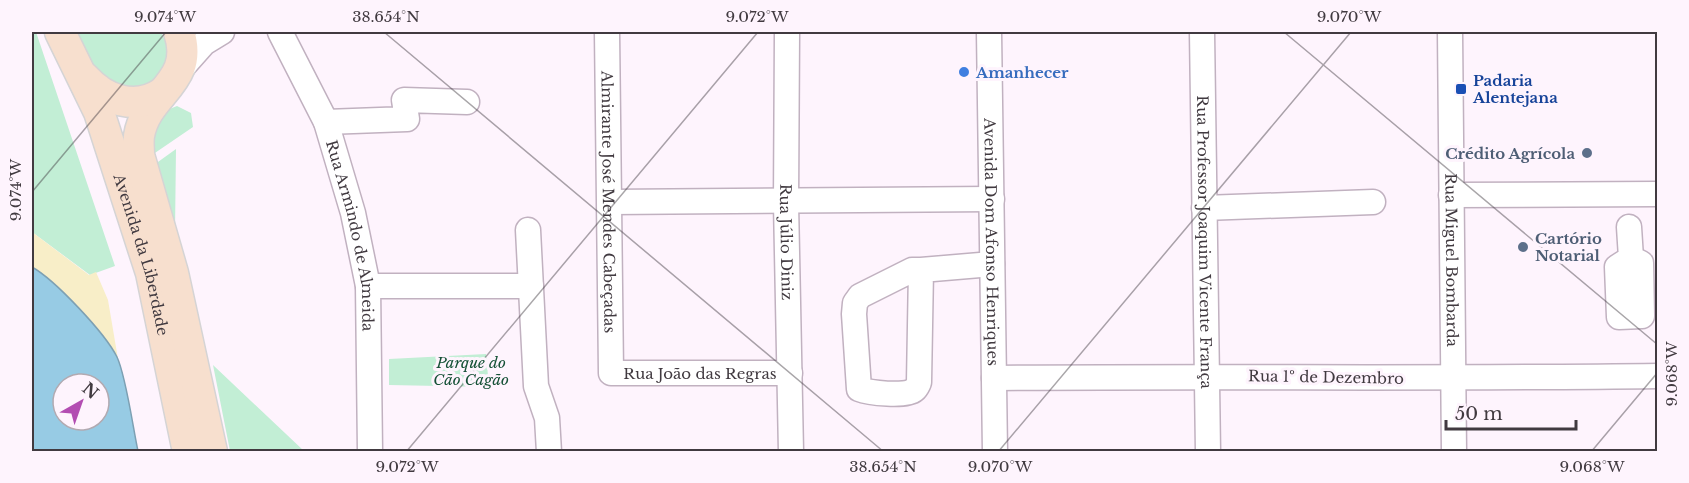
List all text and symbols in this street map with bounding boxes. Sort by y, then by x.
text: 9.074°W [134,7,196,26]
text: 38.654°N [352,7,420,26]
text: 9.072°W [725,7,789,26]
text: 9.070°W [1317,7,1382,26]
place label: Amanhecer [975,63,1069,82]
marker: Amanhecer [957,65,971,79]
street label: Almirante José Mendes Cabeçadas [598,70,620,333]
place label: Padaria Alentejana [1472,71,1558,107]
marker: Padaria Alentejana [1454,82,1468,96]
street label: Rua Professor Joaquim Vicente França [1193,95,1217,390]
street label: Avenida Dom Afonso Henriques [981,117,1003,366]
street label: Rua Armindo de Almeida [322,138,378,332]
place label: Crédito Agrícola [1445,144,1575,163]
marker: Crédito Agrícola [1580,146,1594,160]
text: 9.074°W [6,159,25,221]
street label: Avenida da Liberdade [110,170,173,337]
street label: Rua Miguel Bombarda [1442,173,1463,348]
street label: Rua Júlio Diniz [776,184,797,300]
place label: Cartório Notarial [1535,229,1602,265]
marker: Cartório Notarial [1516,240,1530,254]
text: 9.068°W [1662,341,1681,407]
park label: Parque do Cão Cagão [433,353,509,389]
street label: Rua João das Regras [623,364,777,383]
street label: Rua 1º de Dezembro [1248,366,1404,388]
north arrow [51,372,111,432]
text: N [78,378,103,403]
scale bar [1446,393,1576,431]
text: 50 m [1455,403,1503,425]
text: 9.072°W [375,457,439,476]
text: 38.654°N [849,457,917,476]
text: 9.070°W [968,457,1033,476]
text: 9.068°W [1559,457,1625,476]

